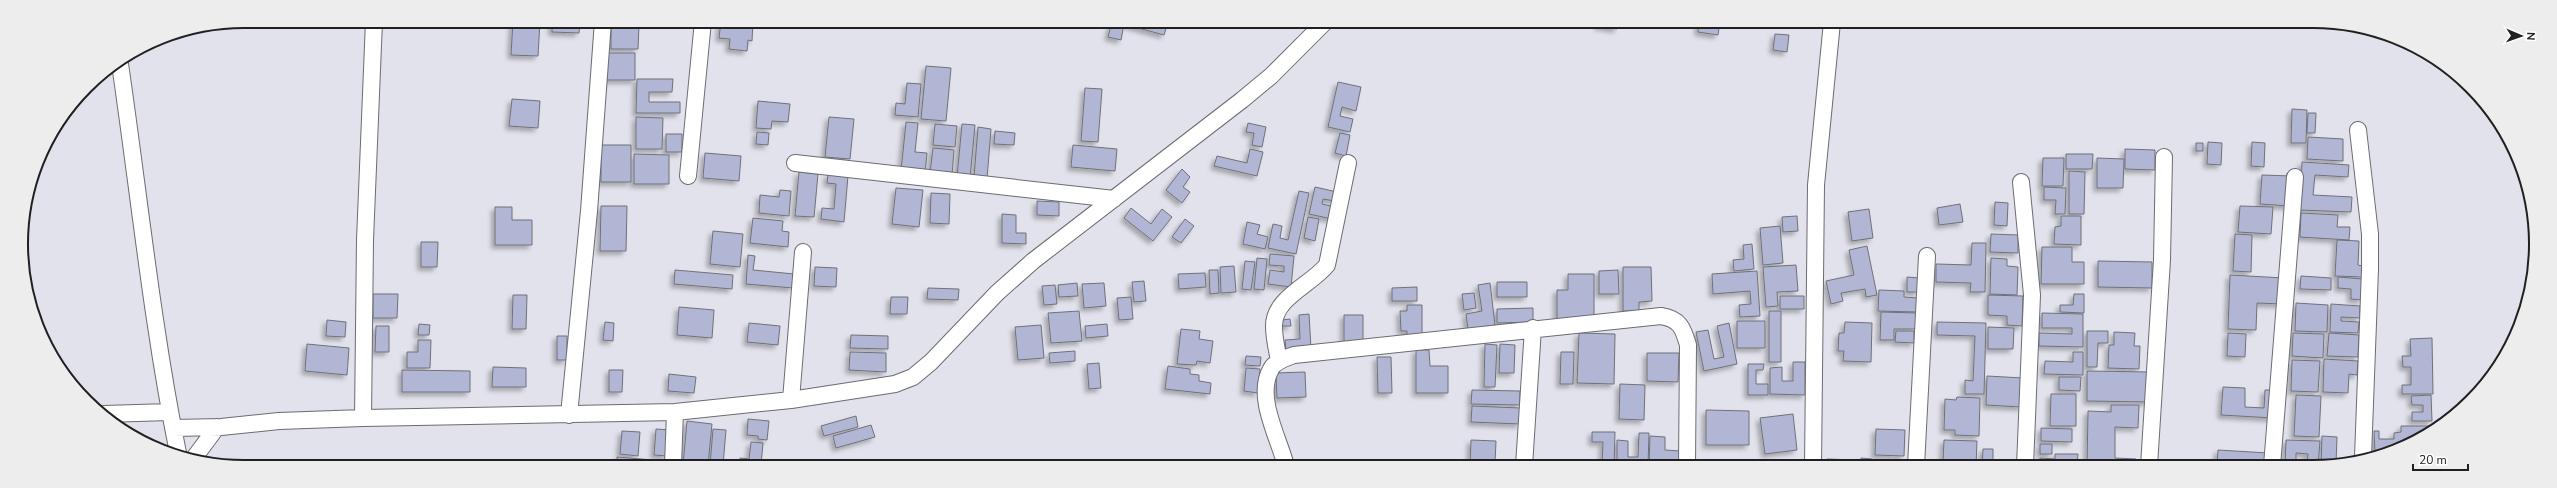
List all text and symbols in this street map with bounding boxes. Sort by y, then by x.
north arrow [2501,16,2541,56]
text: N [2523,32,2538,41]
scale bar [2413,446,2468,472]
text: 20 m [2419,452,2447,468]

